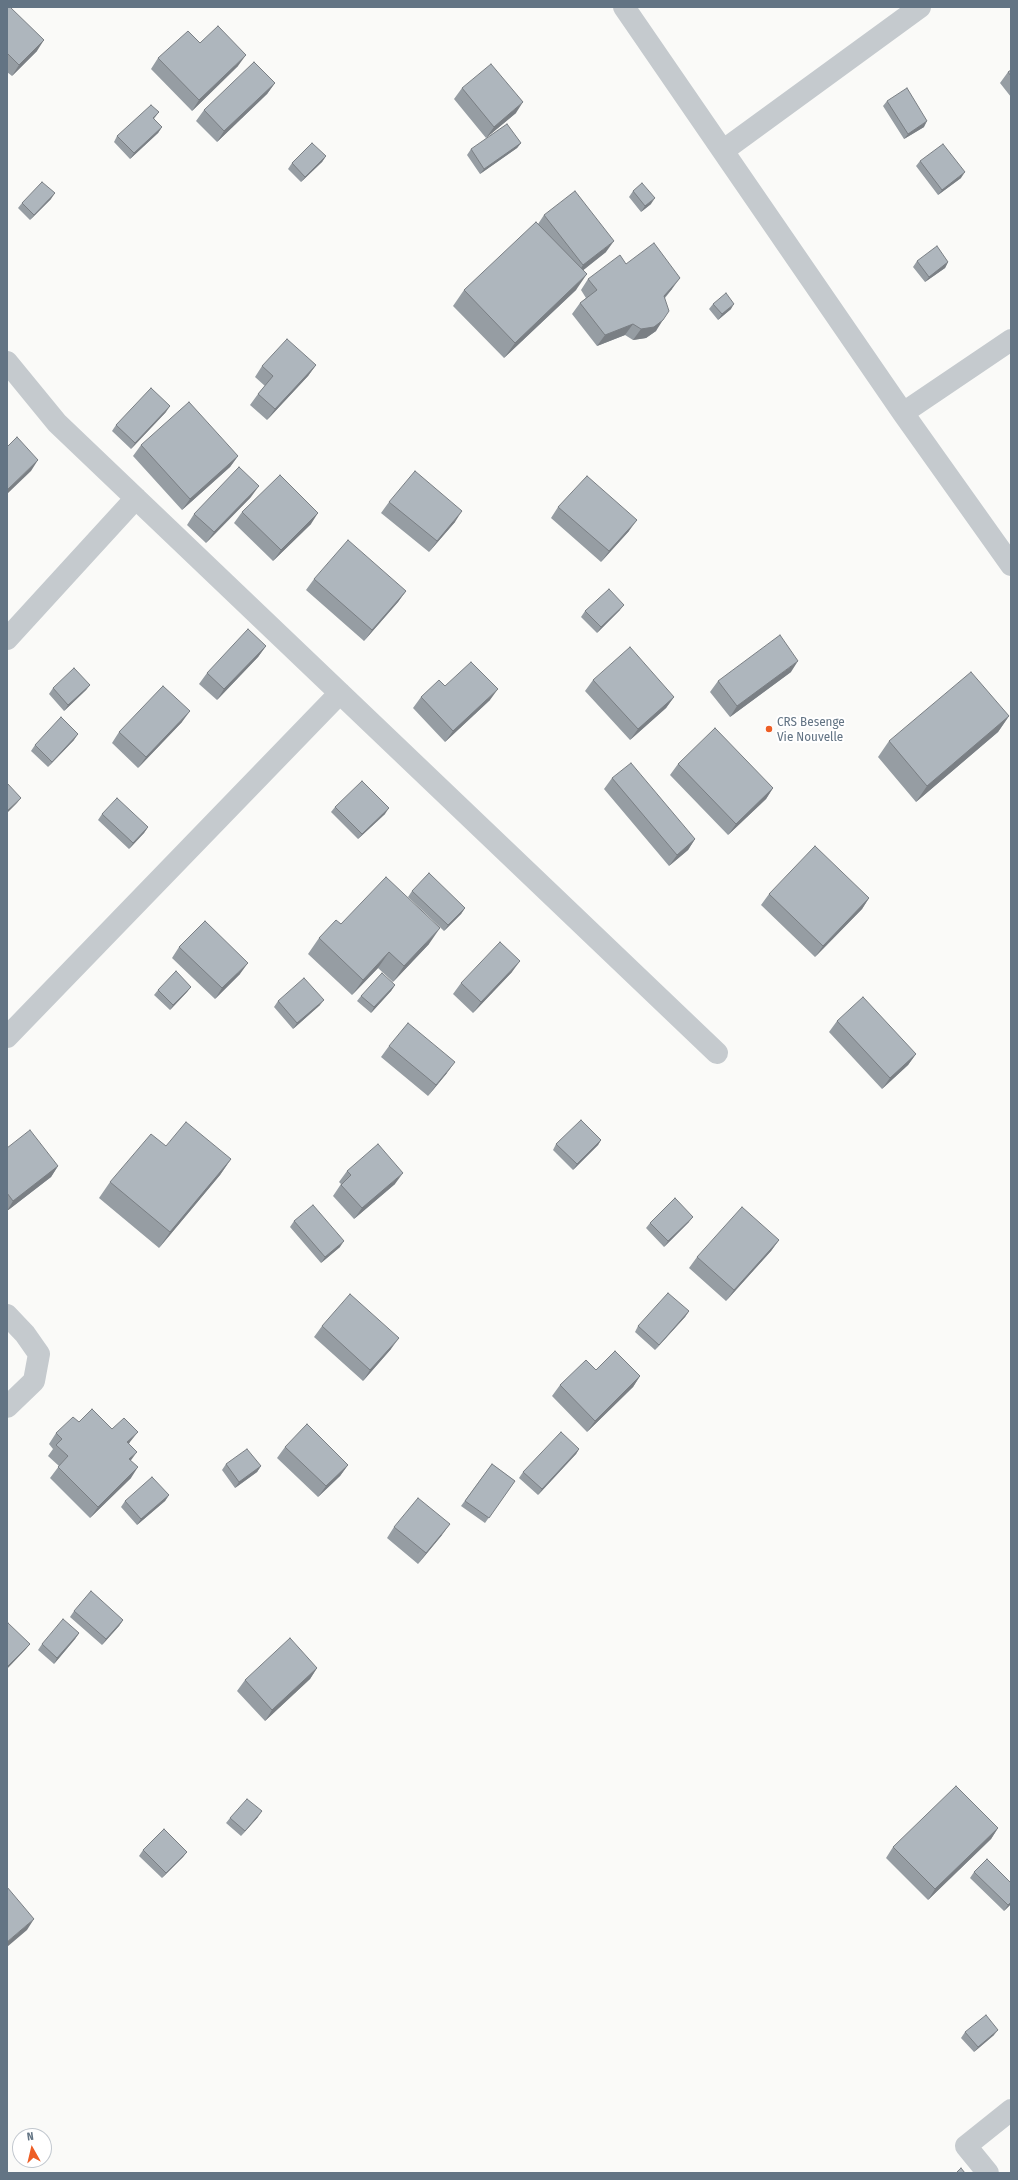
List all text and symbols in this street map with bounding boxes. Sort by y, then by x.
place label: CRS Besenge Vie Nouvelle [777,714,845,745]
marker: CRS Besenge Vie Nouvelle [764,724,774,734]
north arrow [12,2128,52,2168]
text: N [26,2130,35,2144]

